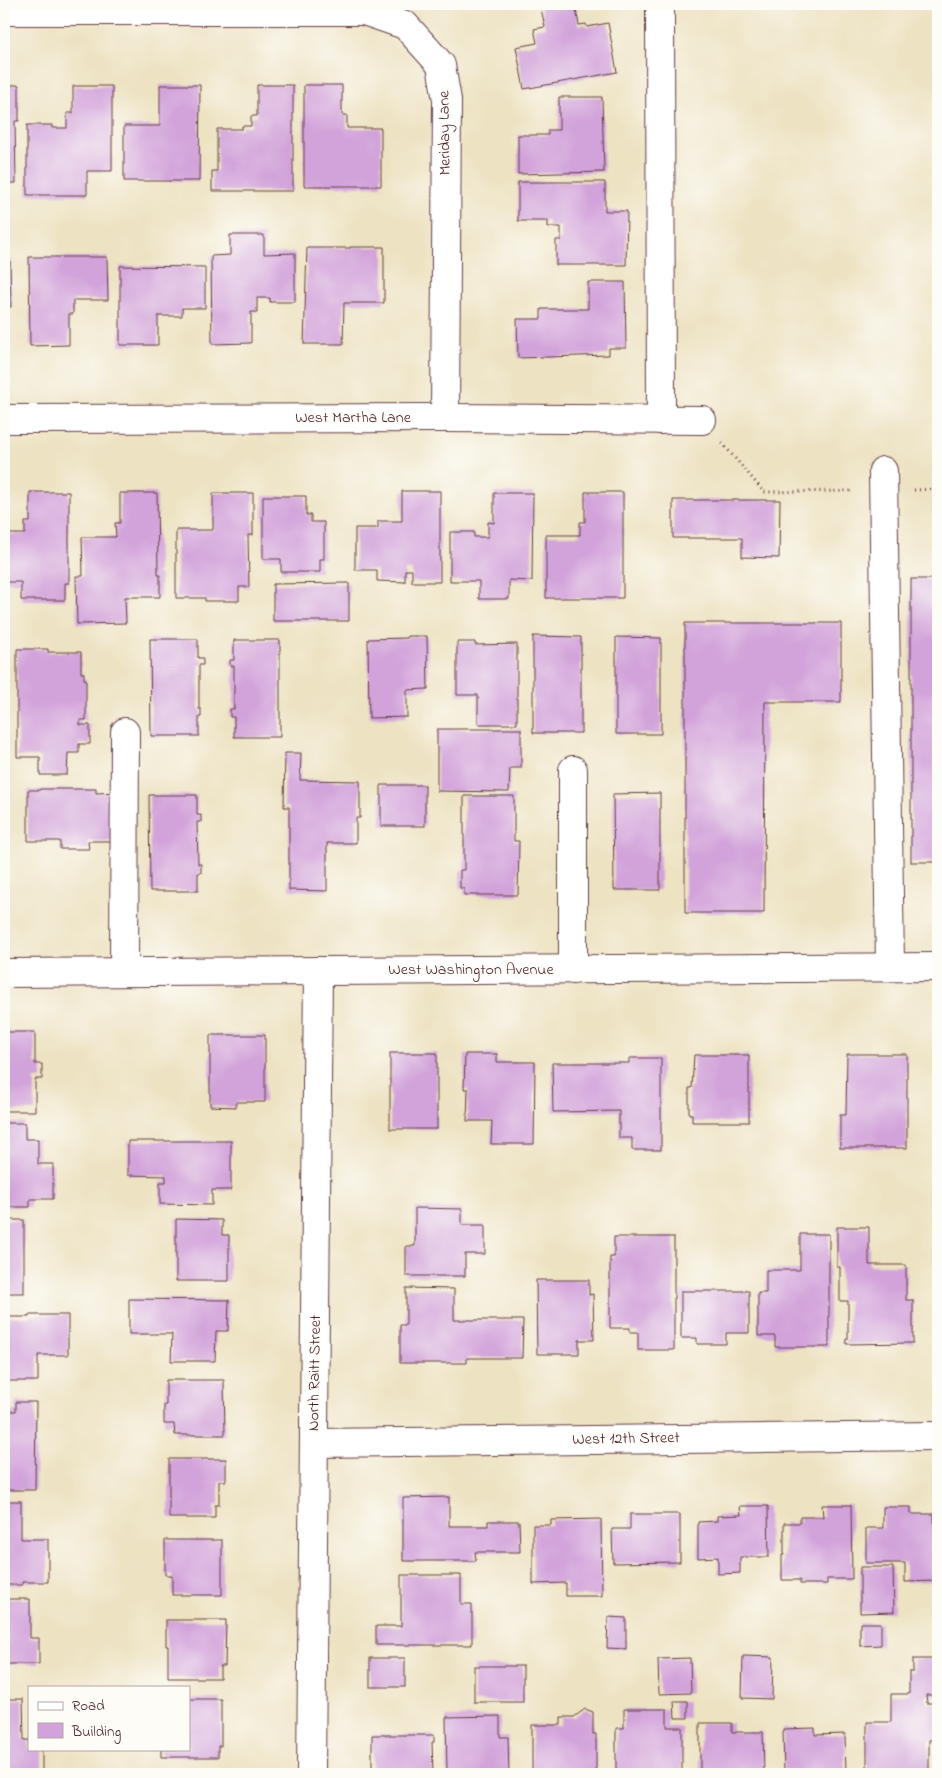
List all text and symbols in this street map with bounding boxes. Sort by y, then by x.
street label: Meriday Lane [432,90,458,176]
street label: West Martha Lane [295,406,412,430]
street label: West Washington Avenue [388,958,554,982]
street label: North Raitt Street [302,1314,328,1431]
street label: West 12th Street [572,1426,681,1452]
legend [28,1686,190,1750]
text: Road [72,1695,105,1717]
text: Building [71,1721,121,1744]

